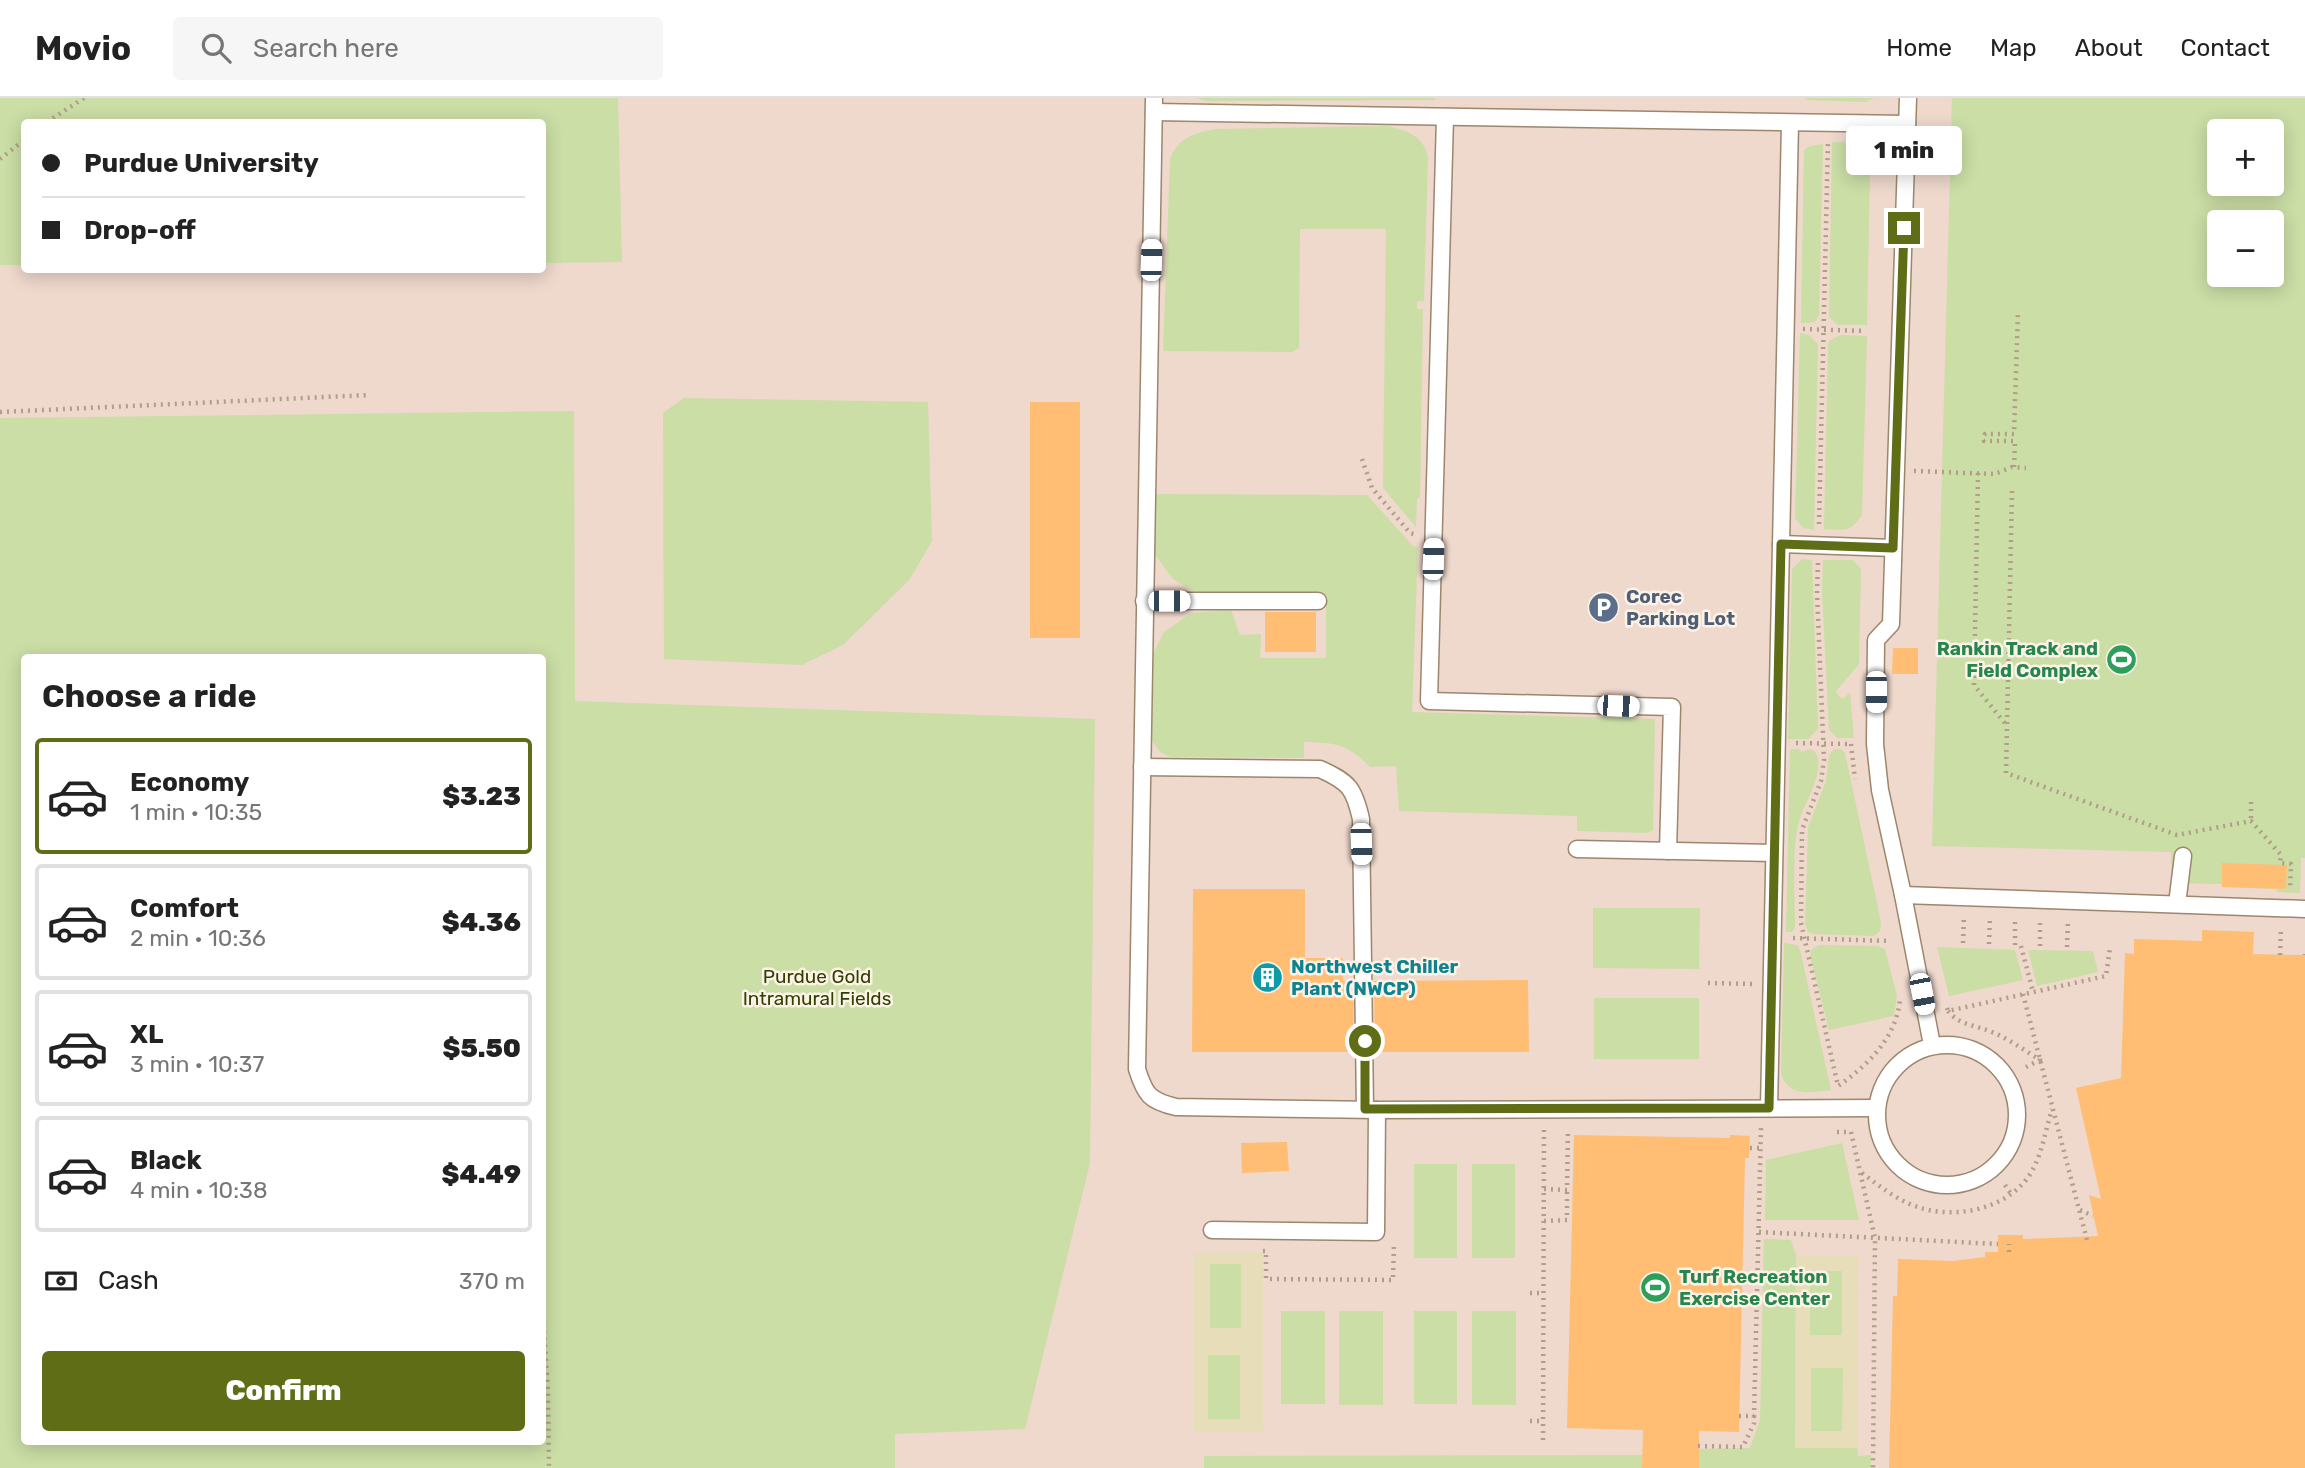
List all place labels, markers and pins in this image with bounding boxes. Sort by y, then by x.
place label: Corec Parking Lot [1626,585,1735,630]
parking icon: Corec Parking Lot [1586,590,1620,624]
place label: Rankin Track and Field Complex [1937,637,2098,682]
sports icon: Rankin Track and Field Complex [2104,642,2138,676]
place label: Northwest Chiller Plant (NWCP) [1291,955,1459,1000]
building icon: Northwest Chiller Plant (NWCP) [1251,960,1285,994]
place label: Turf Recreation Exercise Center [1679,1265,1830,1310]
sports icon: Turf Recreation Exercise Center [1639,1270,1673,1304]

